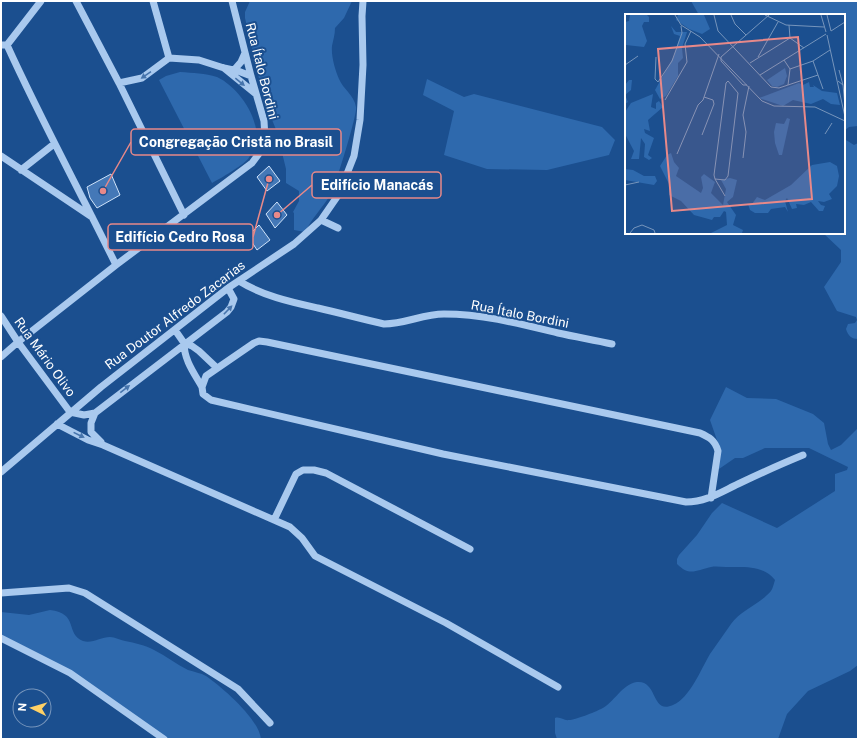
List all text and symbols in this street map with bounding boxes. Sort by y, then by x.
inset map [625,14,845,234]
street label: Rua Ítalo Bordini [243,21,282,121]
one-way arrow [140,71,152,78]
one-way arrow [234,77,245,86]
callout: Congregação Cristã no Brasil [131,129,341,155]
text: Congregação Cristã no Brasil [139,134,334,150]
callout: Edifício Manacás [312,172,441,198]
text: Edifício Manacás [321,177,433,193]
callout: Edifício Cedro Rosa [108,224,253,250]
text: Edifício Cedro Rosa [115,229,245,245]
street label: Rua Doutor Alfredo Zacarias [102,257,248,373]
street label: Rua Ítalo Bordini [470,296,570,331]
one-way arrow [223,305,233,315]
street label: Rua Mário Olivo [11,314,79,400]
one-way arrow [120,385,131,394]
one-way arrow [74,432,85,438]
north arrow [12,688,52,728]
text: N [16,702,28,712]

